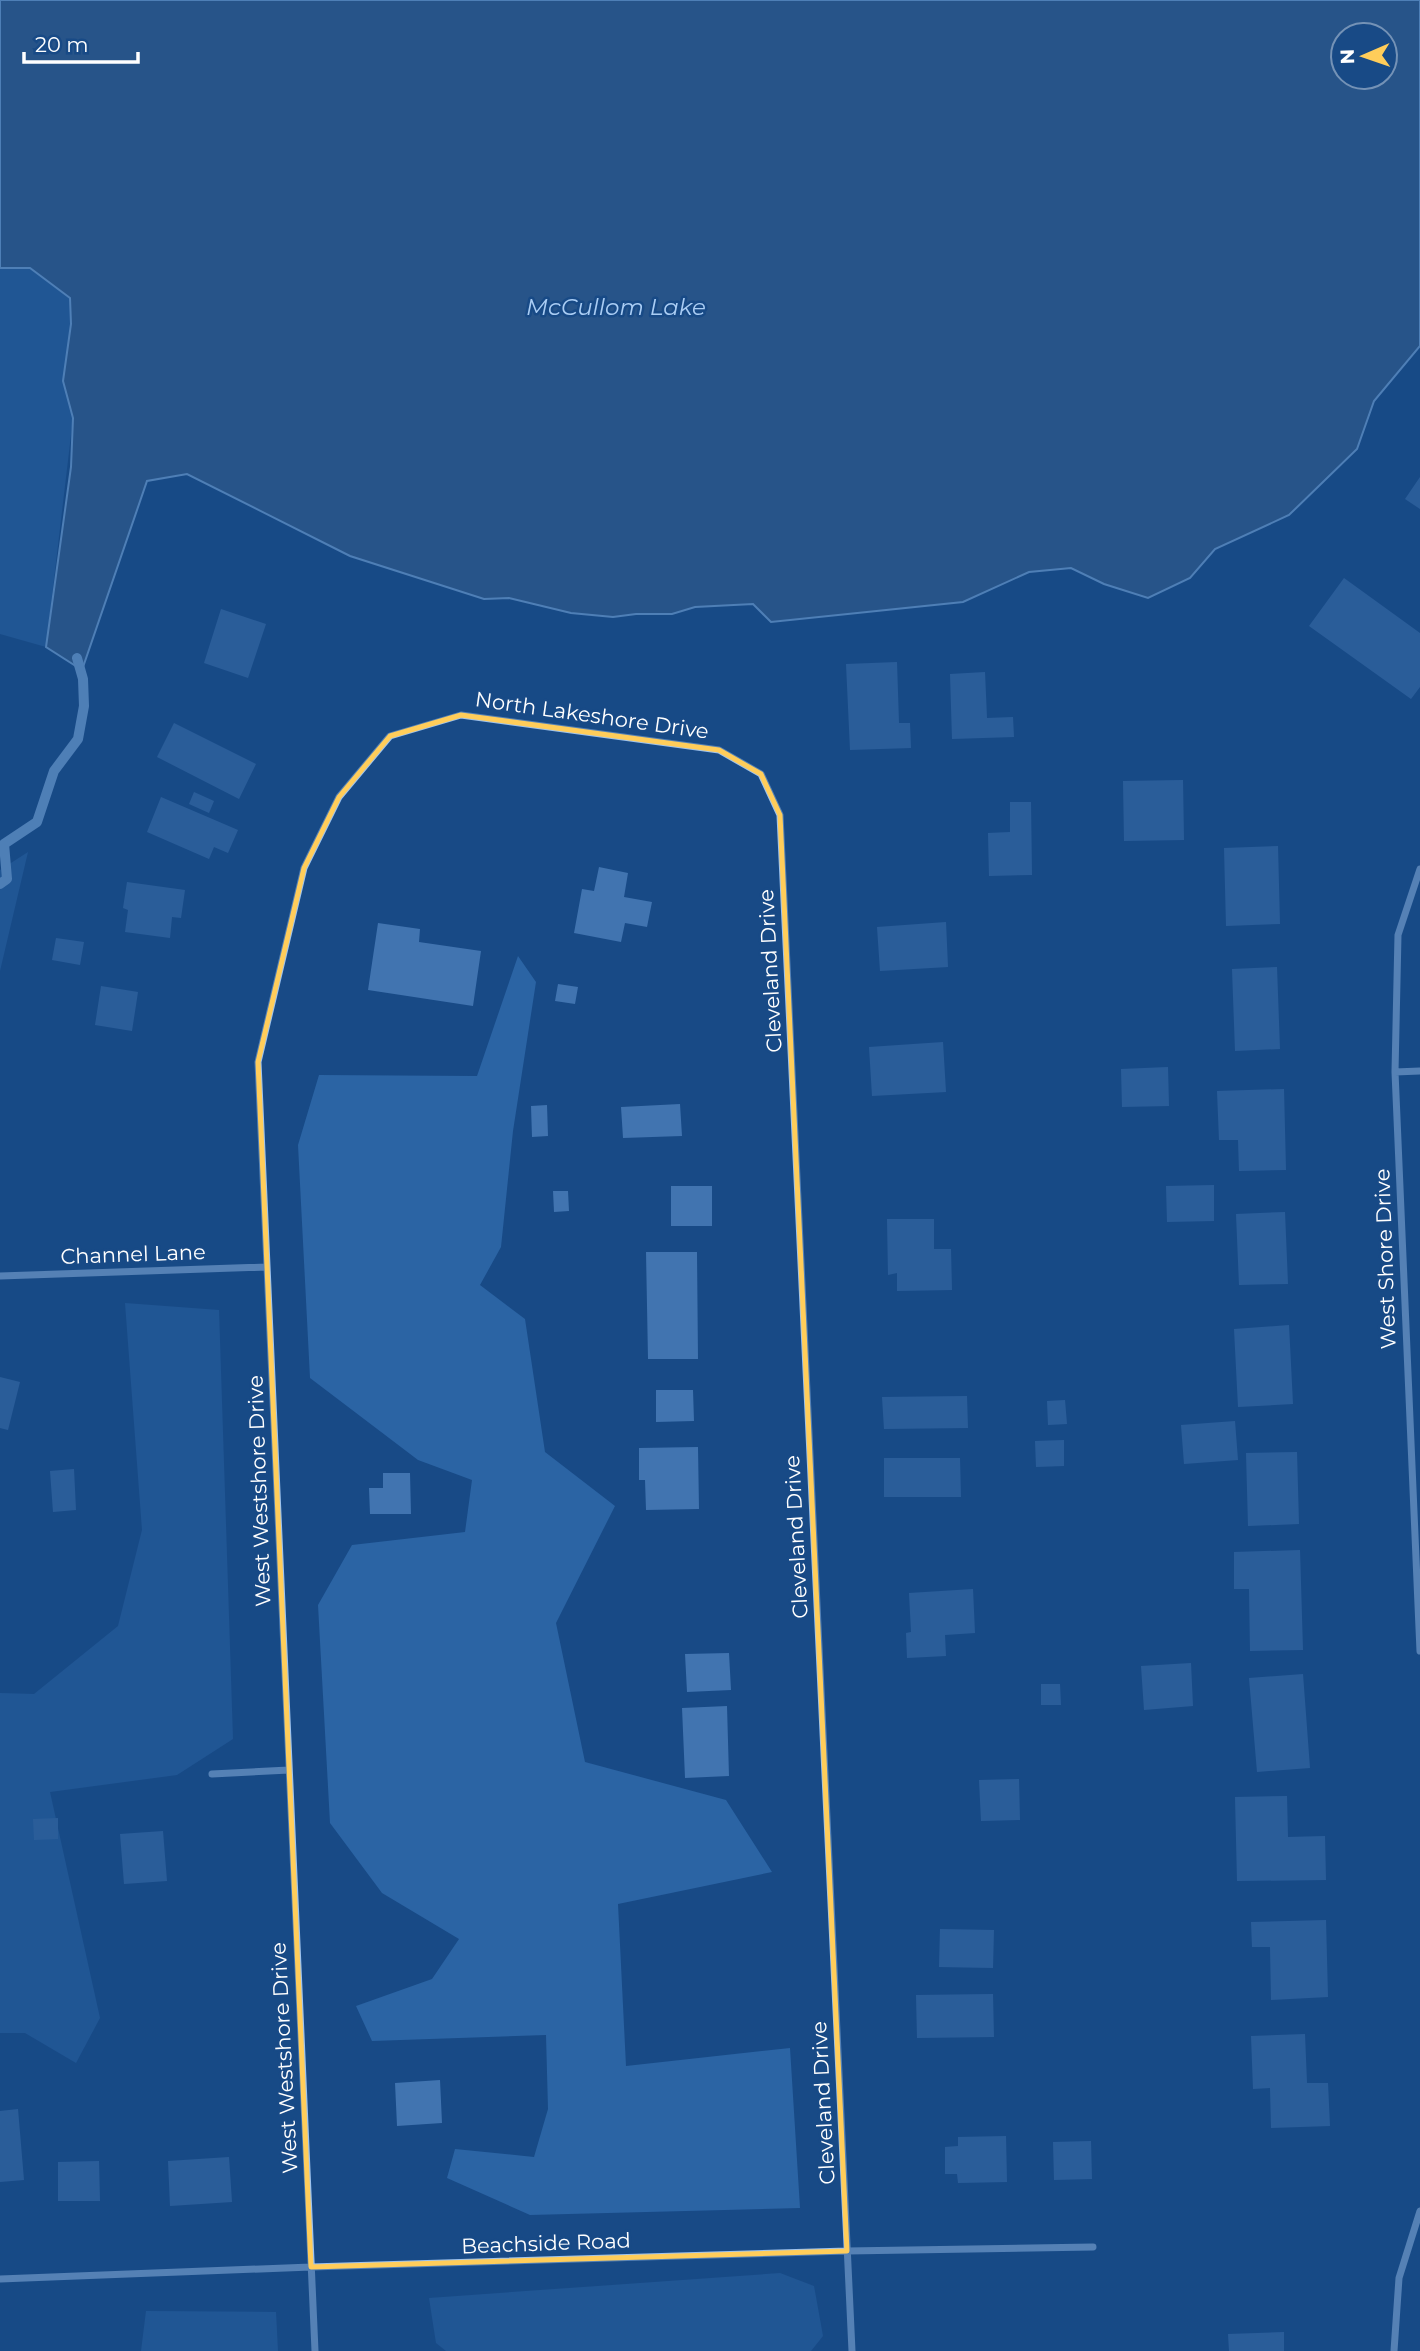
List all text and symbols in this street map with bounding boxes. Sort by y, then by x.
scale bar [24,21,138,65]
north arrow [1329,21,1399,91]
text: 20 m [35,32,89,57]
text: N [1336,48,1359,65]
water label: McCullom Lake [526,293,706,321]
street label: North Lakeshore Drive [474,686,710,744]
street label: Cleveland Drive [753,889,787,1053]
street label: West Shore Drive [1369,1168,1401,1350]
street label: Channel Lane [60,1239,206,1269]
street label: West Westshore Drive [242,1375,276,1607]
street label: Cleveland Drive [779,1455,813,1619]
street label: West Westshore Drive [265,1942,303,2174]
street label: Cleveland Drive [806,2021,840,2185]
street label: Beachside Road [461,2228,631,2258]

